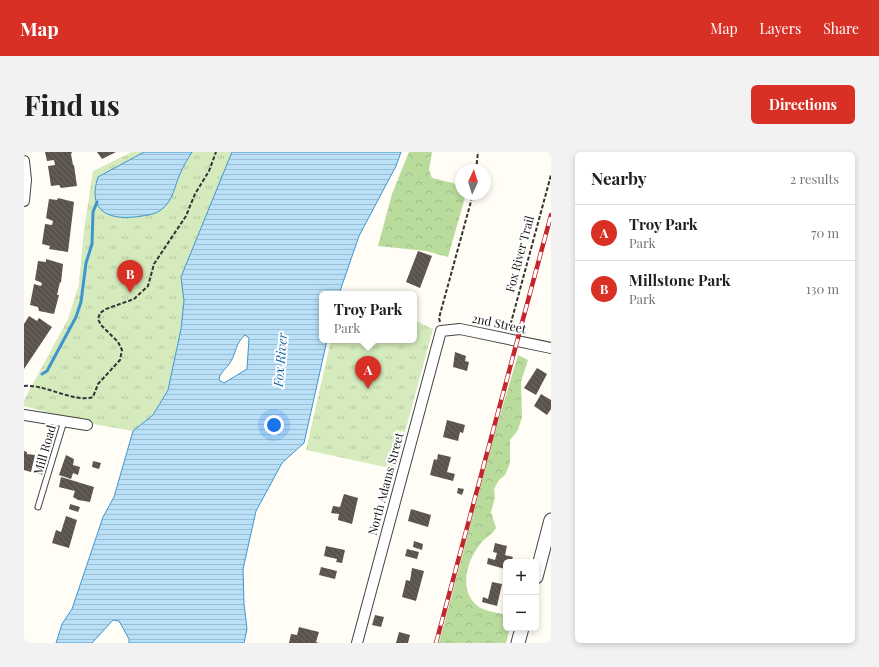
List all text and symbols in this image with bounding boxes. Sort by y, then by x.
text: Map [20,15,59,41]
text: Map [710,19,738,38]
text: Layers [760,19,801,38]
text: Share [823,19,859,38]
button: Directions [751,85,855,124]
text: Find us [24,86,120,123]
north arrow [455,164,491,200]
text: Nearby [591,167,646,189]
text: 2 results [790,170,839,187]
street label: Fox River Trail [501,213,537,294]
text: Troy Park [629,214,698,234]
text: A [600,224,608,241]
text: 70 m [811,224,839,241]
text: Park [629,234,656,251]
pin: B [117,260,143,293]
text: Millstone Park [629,270,731,290]
text: B [600,280,608,297]
text: 130 m [806,280,839,297]
text: Park [629,290,656,307]
popup [319,291,417,343]
text: Troy Park [334,299,402,319]
street label: 2nd Street [471,309,529,337]
text: Park [334,319,360,336]
water label: Fox River [269,332,290,389]
pin: A [355,356,381,389]
your location [264,415,284,435]
street label: Mill Road [29,423,59,477]
street label: North Adams Street [364,430,407,537]
map controls [503,559,539,631]
button: + [503,559,539,595]
button: − [503,595,539,631]

